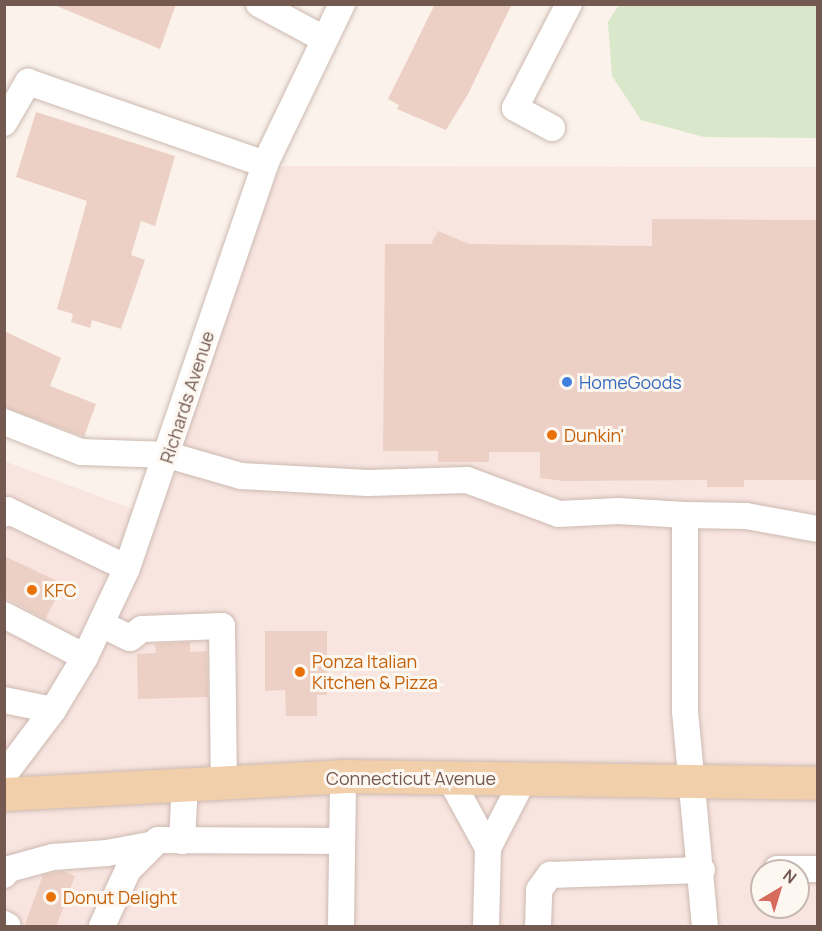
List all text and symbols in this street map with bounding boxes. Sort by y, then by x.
street label: Richards Avenue [155,328,219,466]
place label: HomeGoods [579,371,682,393]
marker: HomeGoods [560,375,574,389]
place label: Dunkin' [564,424,624,446]
marker: Dunkin' [545,428,559,442]
place label: KFC [44,579,77,601]
marker: KFC [25,583,39,597]
place label: Ponza Italian Kitchen & Pizza [312,651,438,694]
marker: Ponza Italian Kitchen & Pizza [293,665,307,679]
street label: Connecticut Avenue [326,767,496,789]
north arrow [750,859,810,919]
text: N [779,864,801,889]
place label: Donut Delight [63,886,177,908]
marker: Donut Delight [44,890,58,904]

